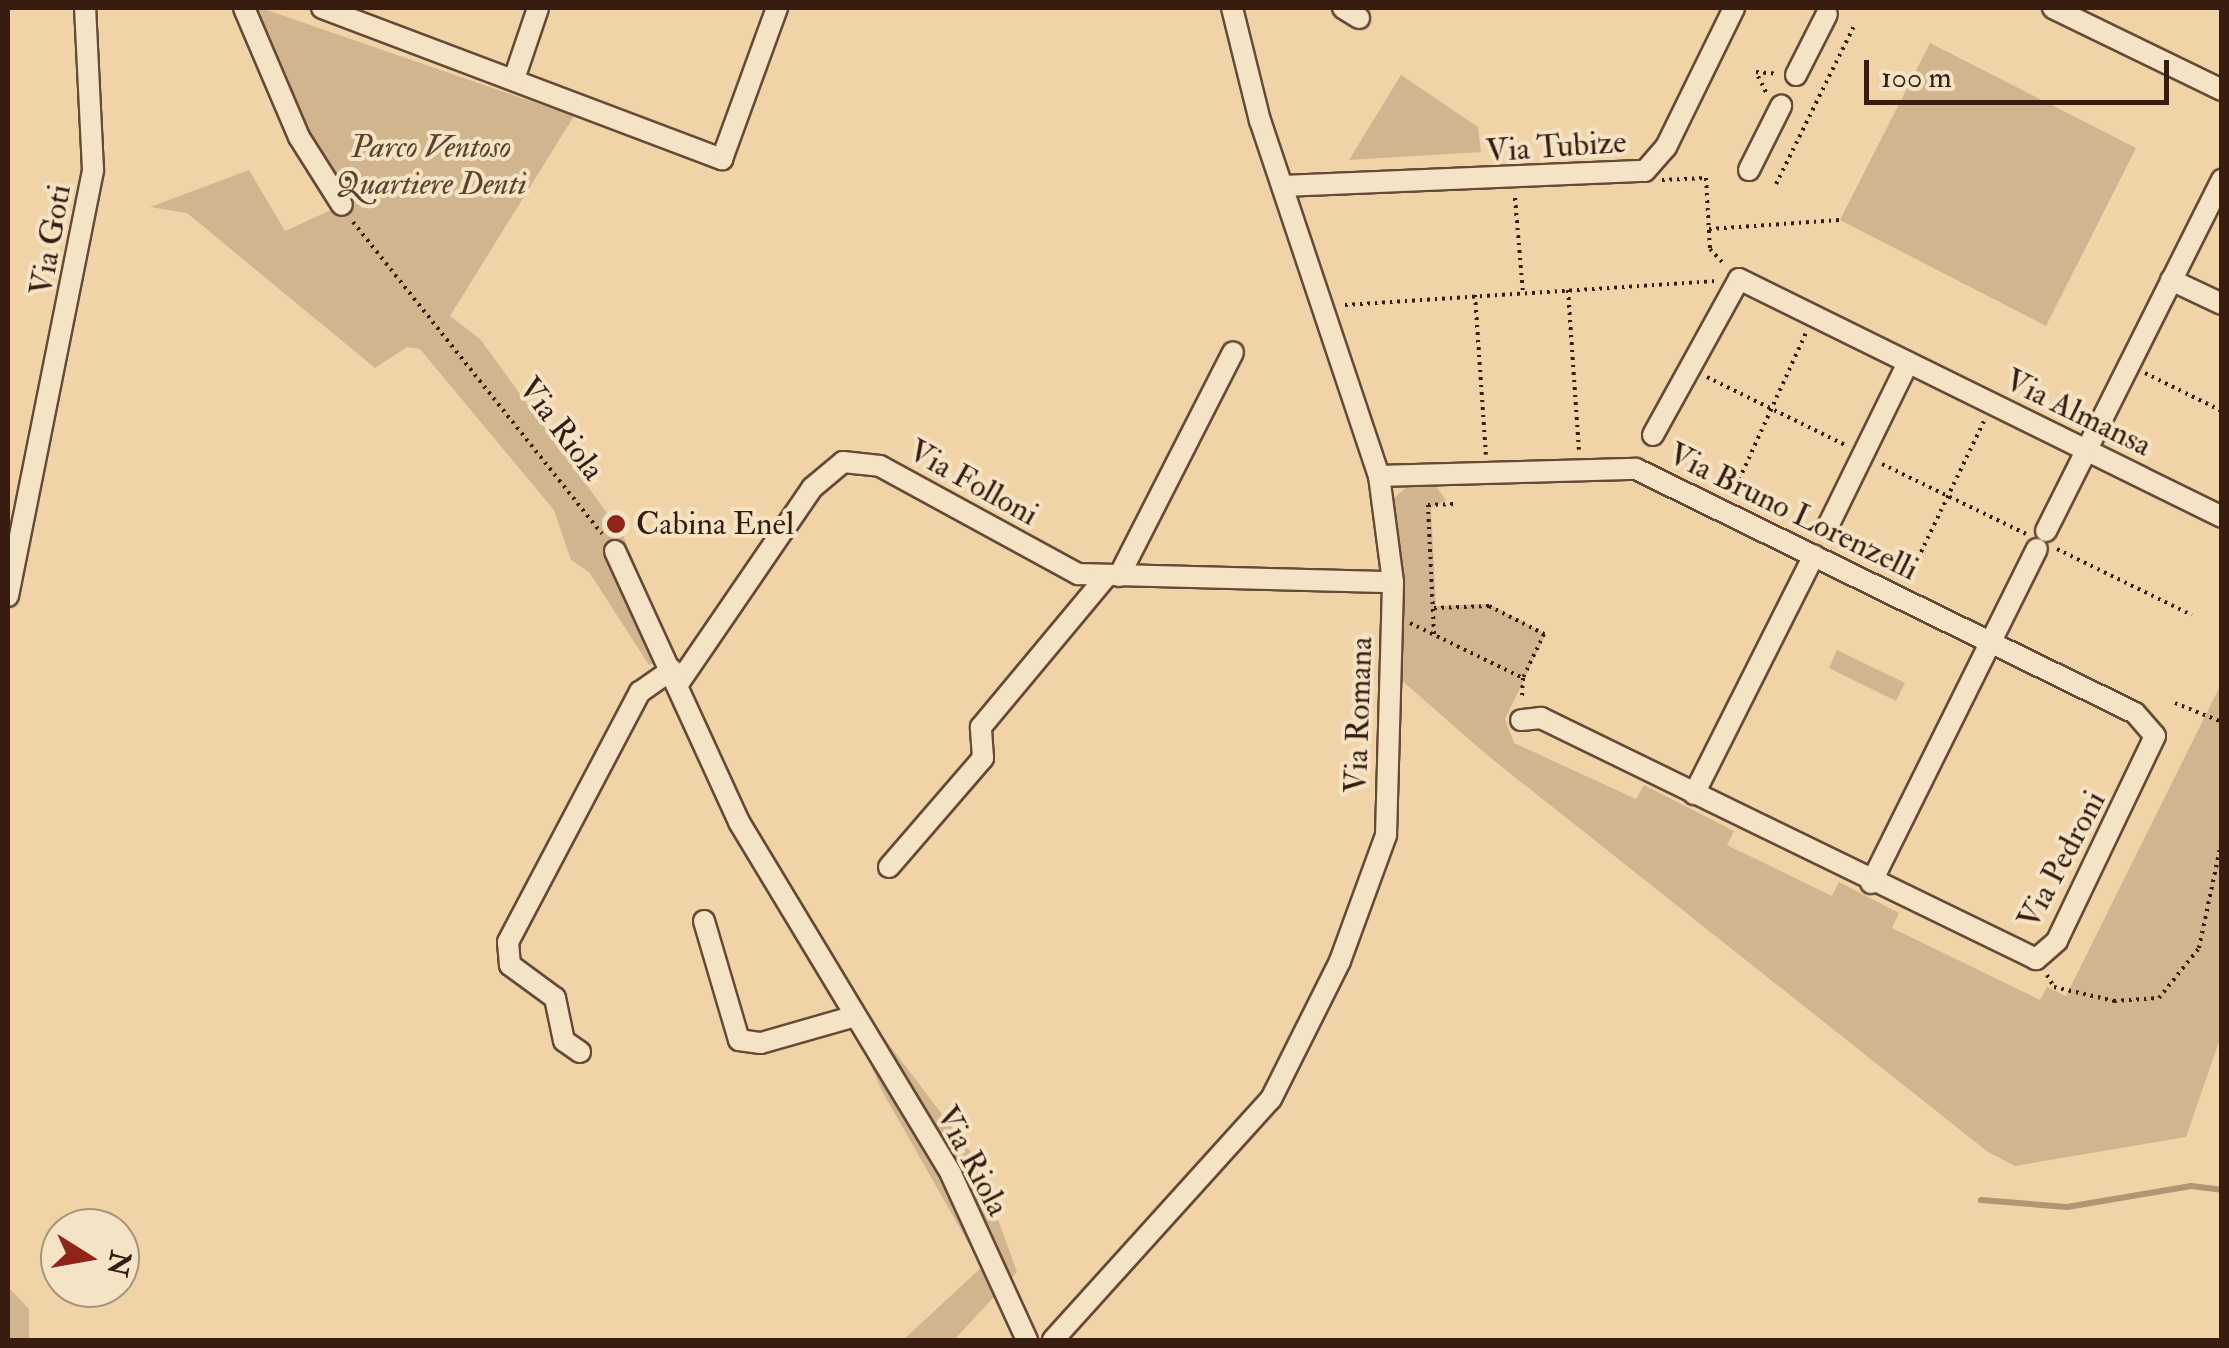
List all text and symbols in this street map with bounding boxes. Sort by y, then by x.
scale bar [1869,40,2174,102]
text: 100 m [1881,59,1952,96]
street label: Via Tubize [1484,123,1628,171]
park label: Parco Ventoso Quartiere Denti [335,129,527,204]
street label: Via Goti [22,181,80,299]
street label: Via Almansa [1999,361,2157,465]
street label: Via Riola [510,370,612,488]
street label: Via Folloni [902,432,1044,534]
street label: Via Bruno Lorenzelli [1662,435,1924,589]
place label: Cabina Enel [636,505,794,543]
marker: Cabina Enel [605,513,627,535]
street label: Via Romana [1337,636,1381,794]
street label: Via Pedroni [2010,785,2114,935]
street label: Via Riola [927,1100,1017,1222]
north arrow [40,1208,140,1308]
text: N [98,1248,138,1279]

